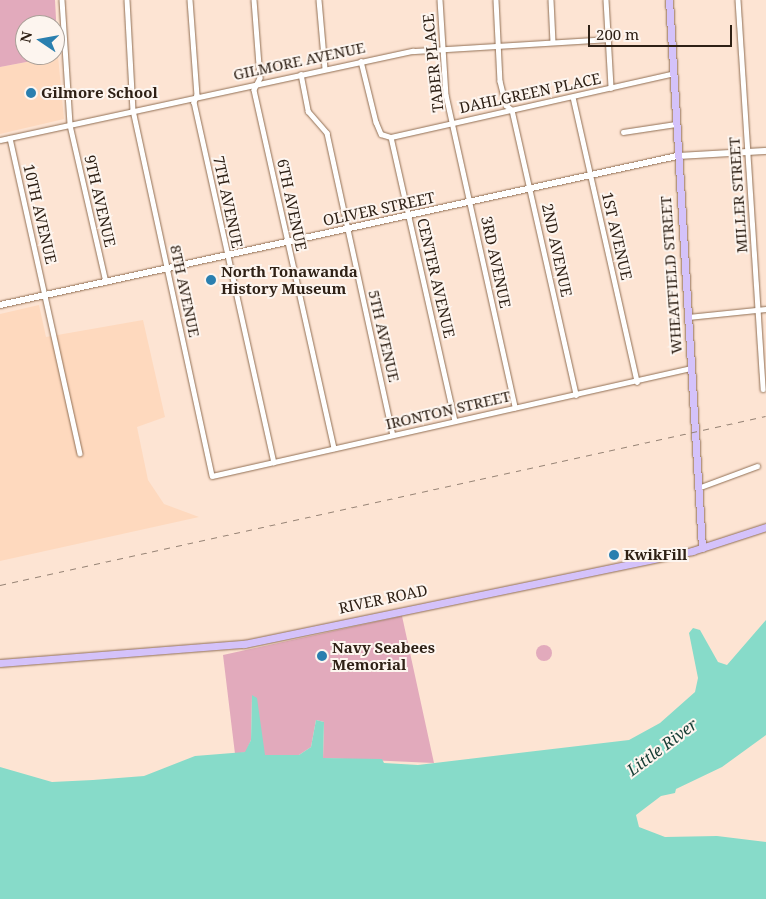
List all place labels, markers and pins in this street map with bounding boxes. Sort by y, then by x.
place label: Gilmore School [41,84,158,102]
marker: Gilmore School [25,87,37,99]
place label: North Tonawanda History Museum [221,262,358,297]
marker: North Tonawanda History Museum [205,274,217,286]
place label: KwikFill [624,546,687,564]
marker: KwikFill [608,549,620,561]
place label: Navy Seabees Memorial [332,638,435,673]
marker: Navy Seabees Memorial [316,650,328,662]

